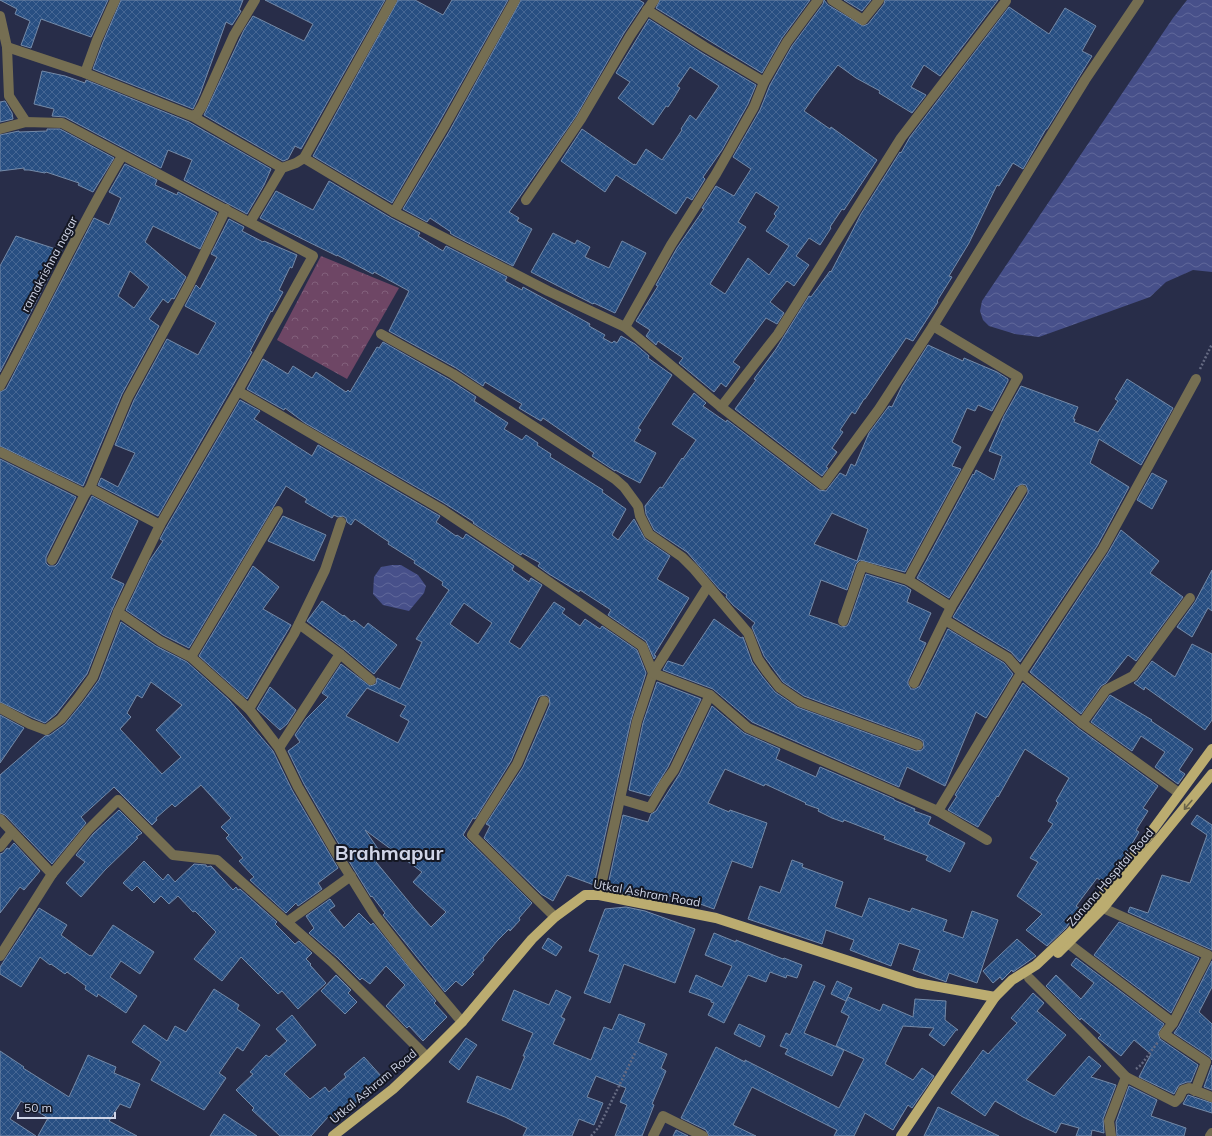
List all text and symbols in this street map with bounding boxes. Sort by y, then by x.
street label: ramakrishna nagar [17,213,81,314]
one-way arrow [1184,799,1193,810]
street label: Zanana Hospital Road [1063,825,1157,929]
district label: Brahmapur [335,840,443,865]
street label: Utkal Ashram Road [592,876,702,910]
street label: Utkal Ashram Road [327,1045,419,1127]
scale bar [18,1094,115,1120]
text: 50 m [24,1100,52,1115]

